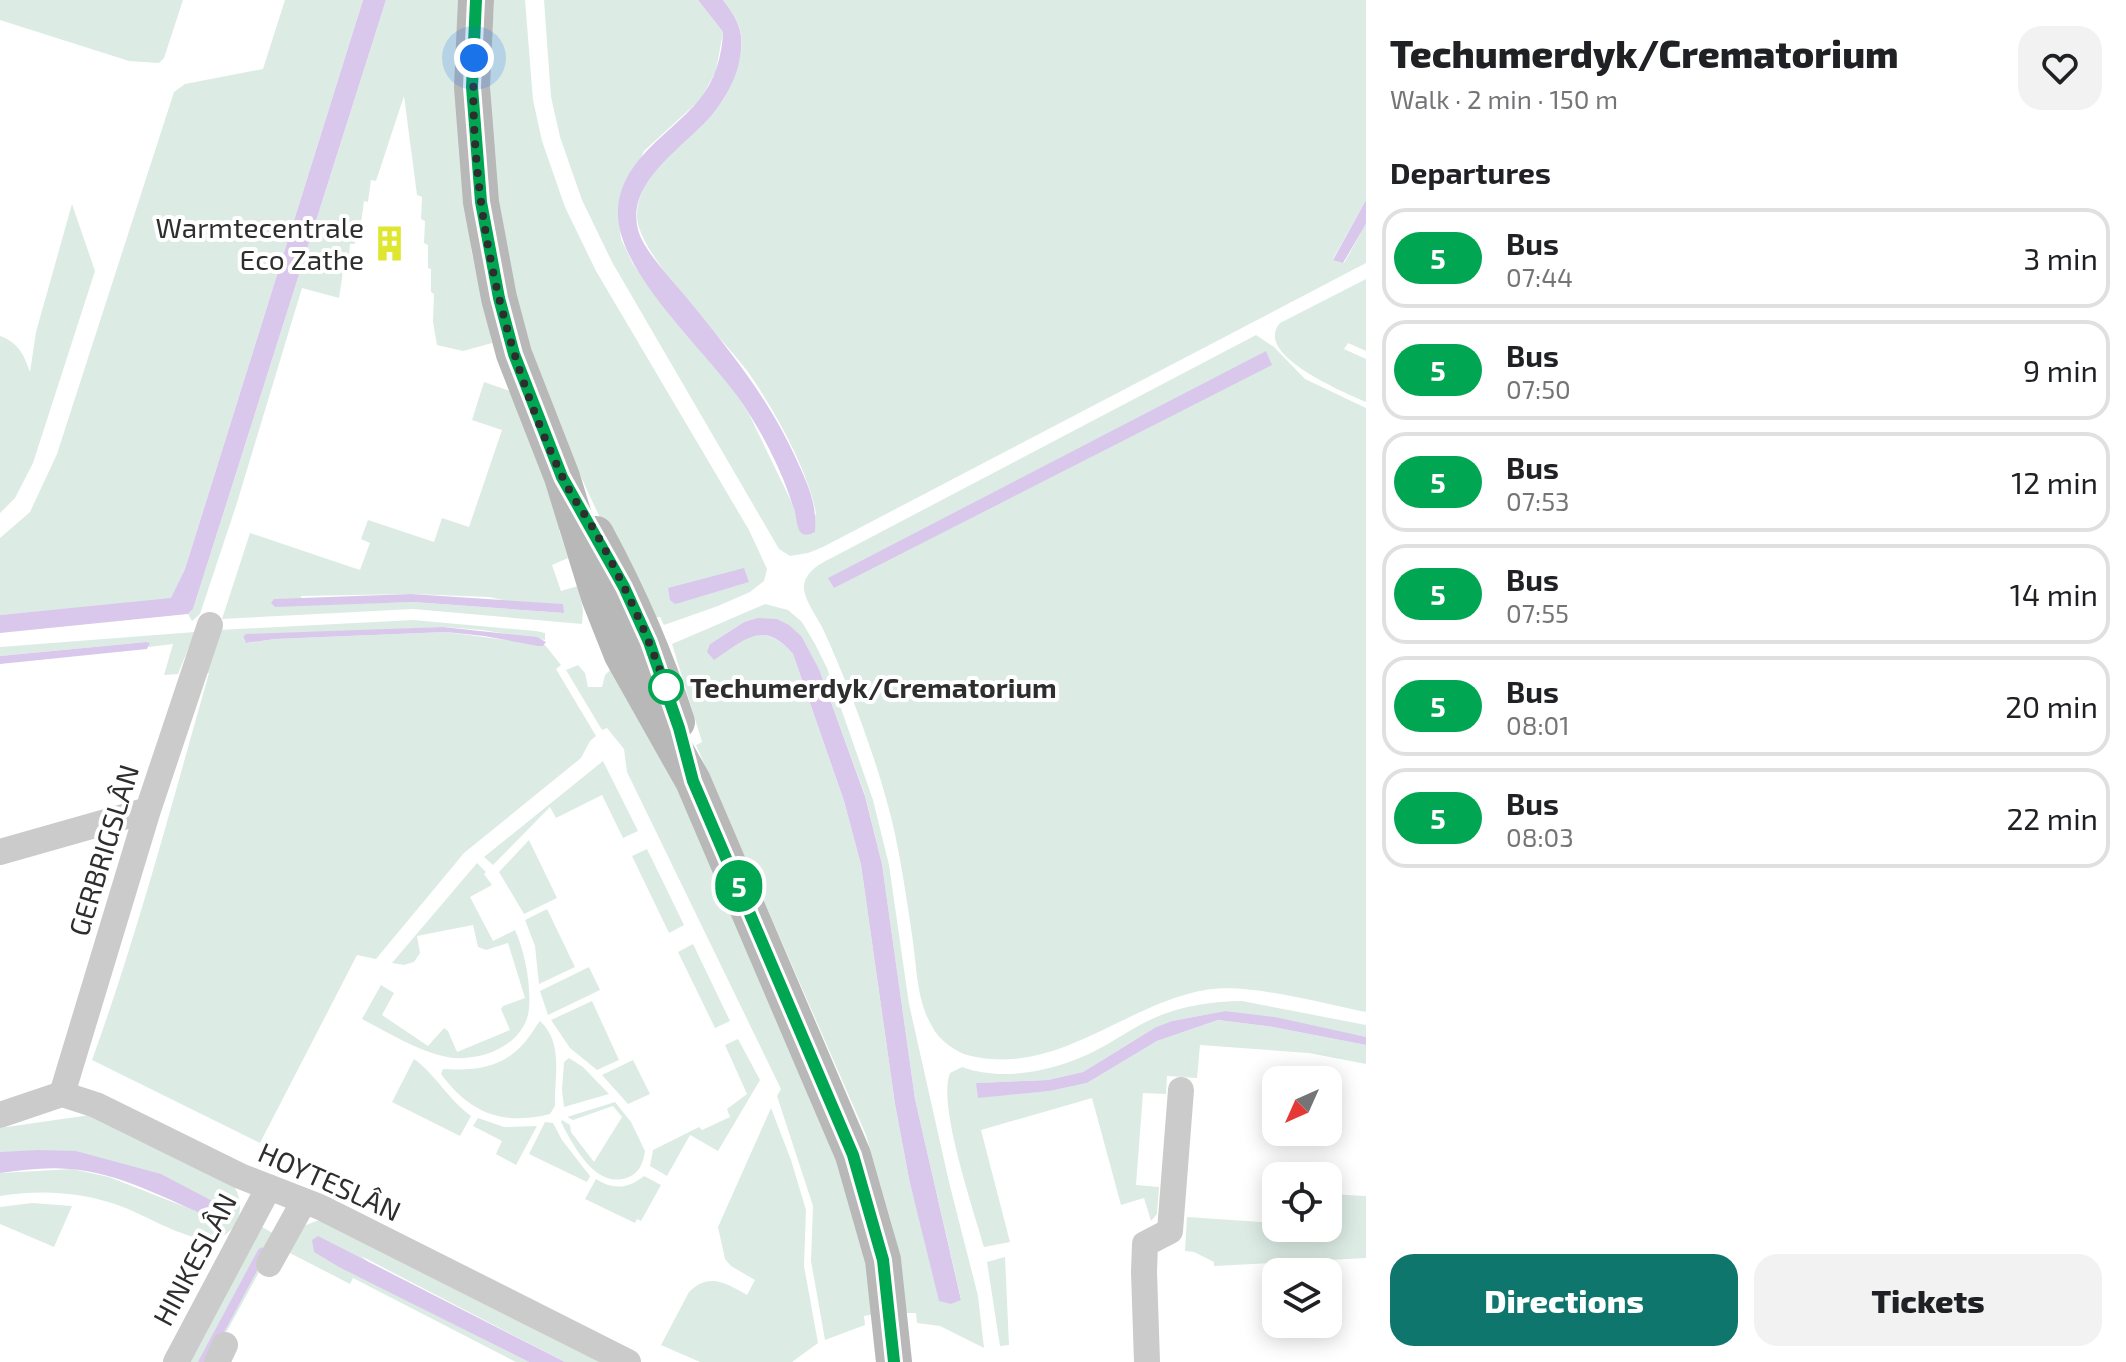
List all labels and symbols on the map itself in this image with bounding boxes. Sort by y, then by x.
your location [454,38,494,78]
place label: Warmtecentrale Eco Zathe [156,210,364,276]
building icon: Warmtecentrale Eco Zathe [371,224,409,262]
marker: Techumerdyk/Crematorium [649,670,683,704]
place label: Techumerdyk/Crematorium [690,670,1057,704]
street label: GERBRIGSLÂN [61,760,145,940]
line badge: 5 [713,860,765,912]
north arrow [1262,1066,1342,1146]
street label: HOYTESLÂN [254,1135,406,1227]
street label: HINKESLÂN [145,1187,243,1331]

